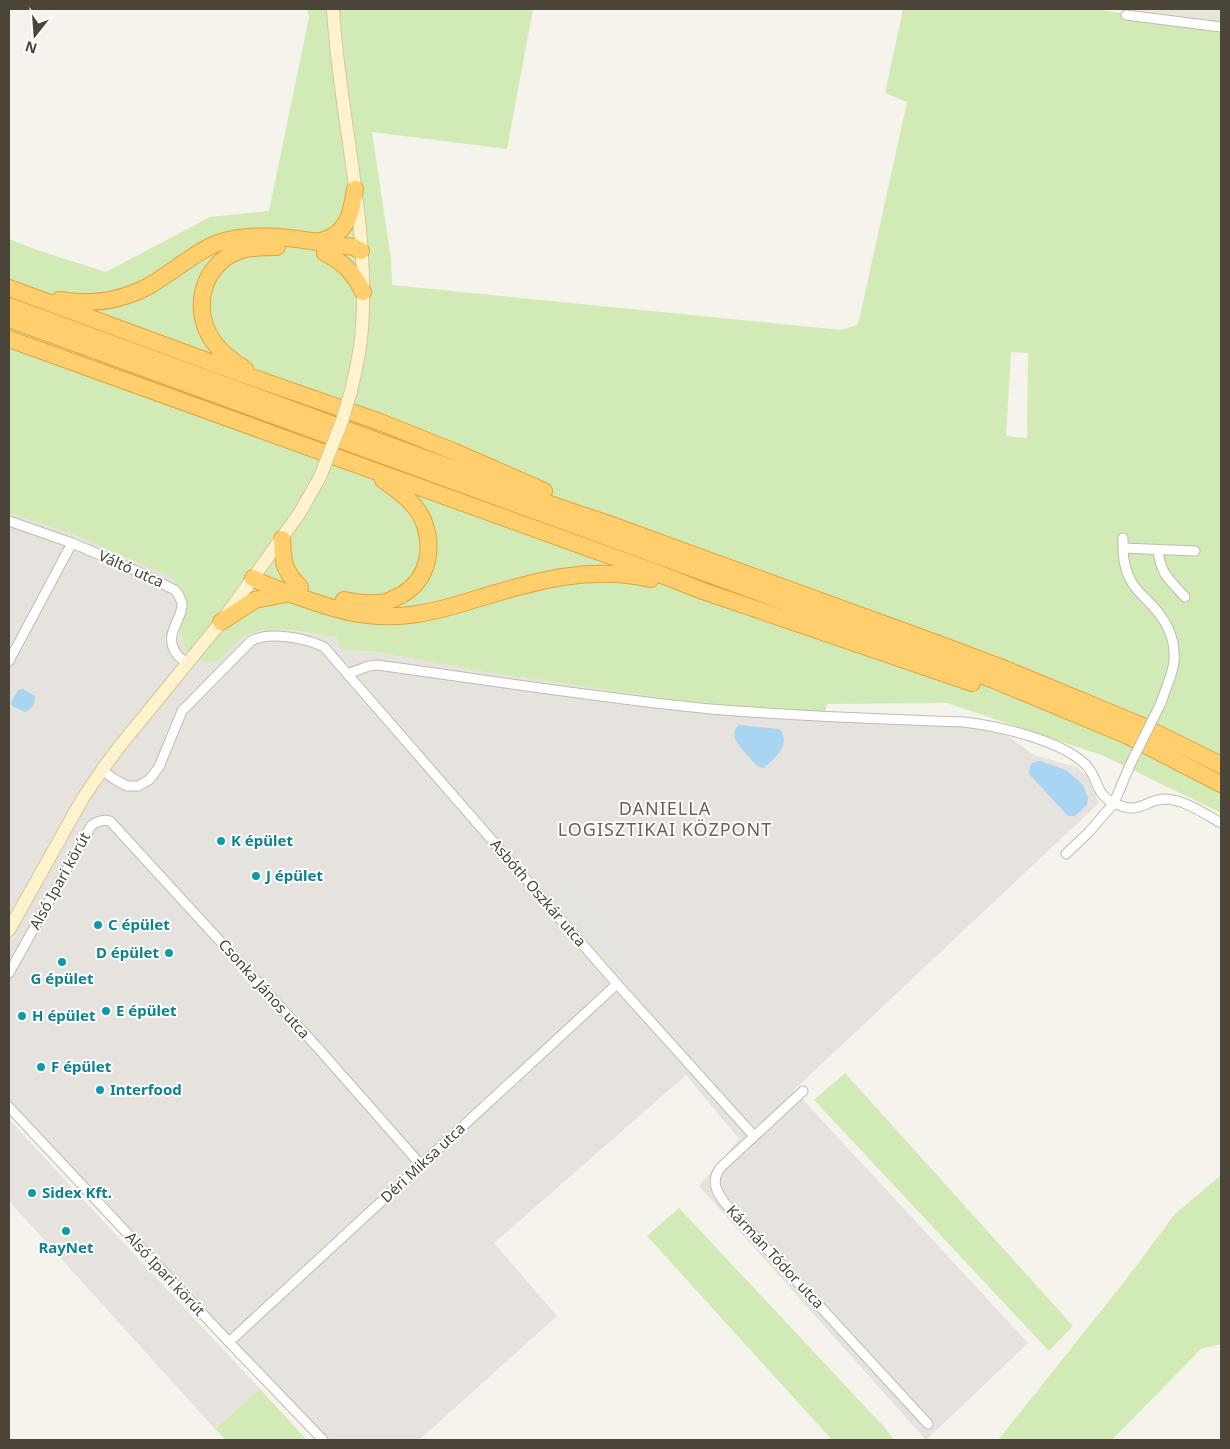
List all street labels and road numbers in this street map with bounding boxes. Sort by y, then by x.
street label: Váltó utca [96,545,167,591]
street label: Alsó Ipari körút [24,828,94,933]
street label: Asbóth Oszkár utca [486,834,591,950]
street label: Csonka János utca [215,934,315,1042]
street label: Déri Miksa utca [376,1118,469,1207]
street label: Kármán Tódor utca [723,1200,829,1312]
street label: Alsó Ipari körút [121,1227,210,1320]

